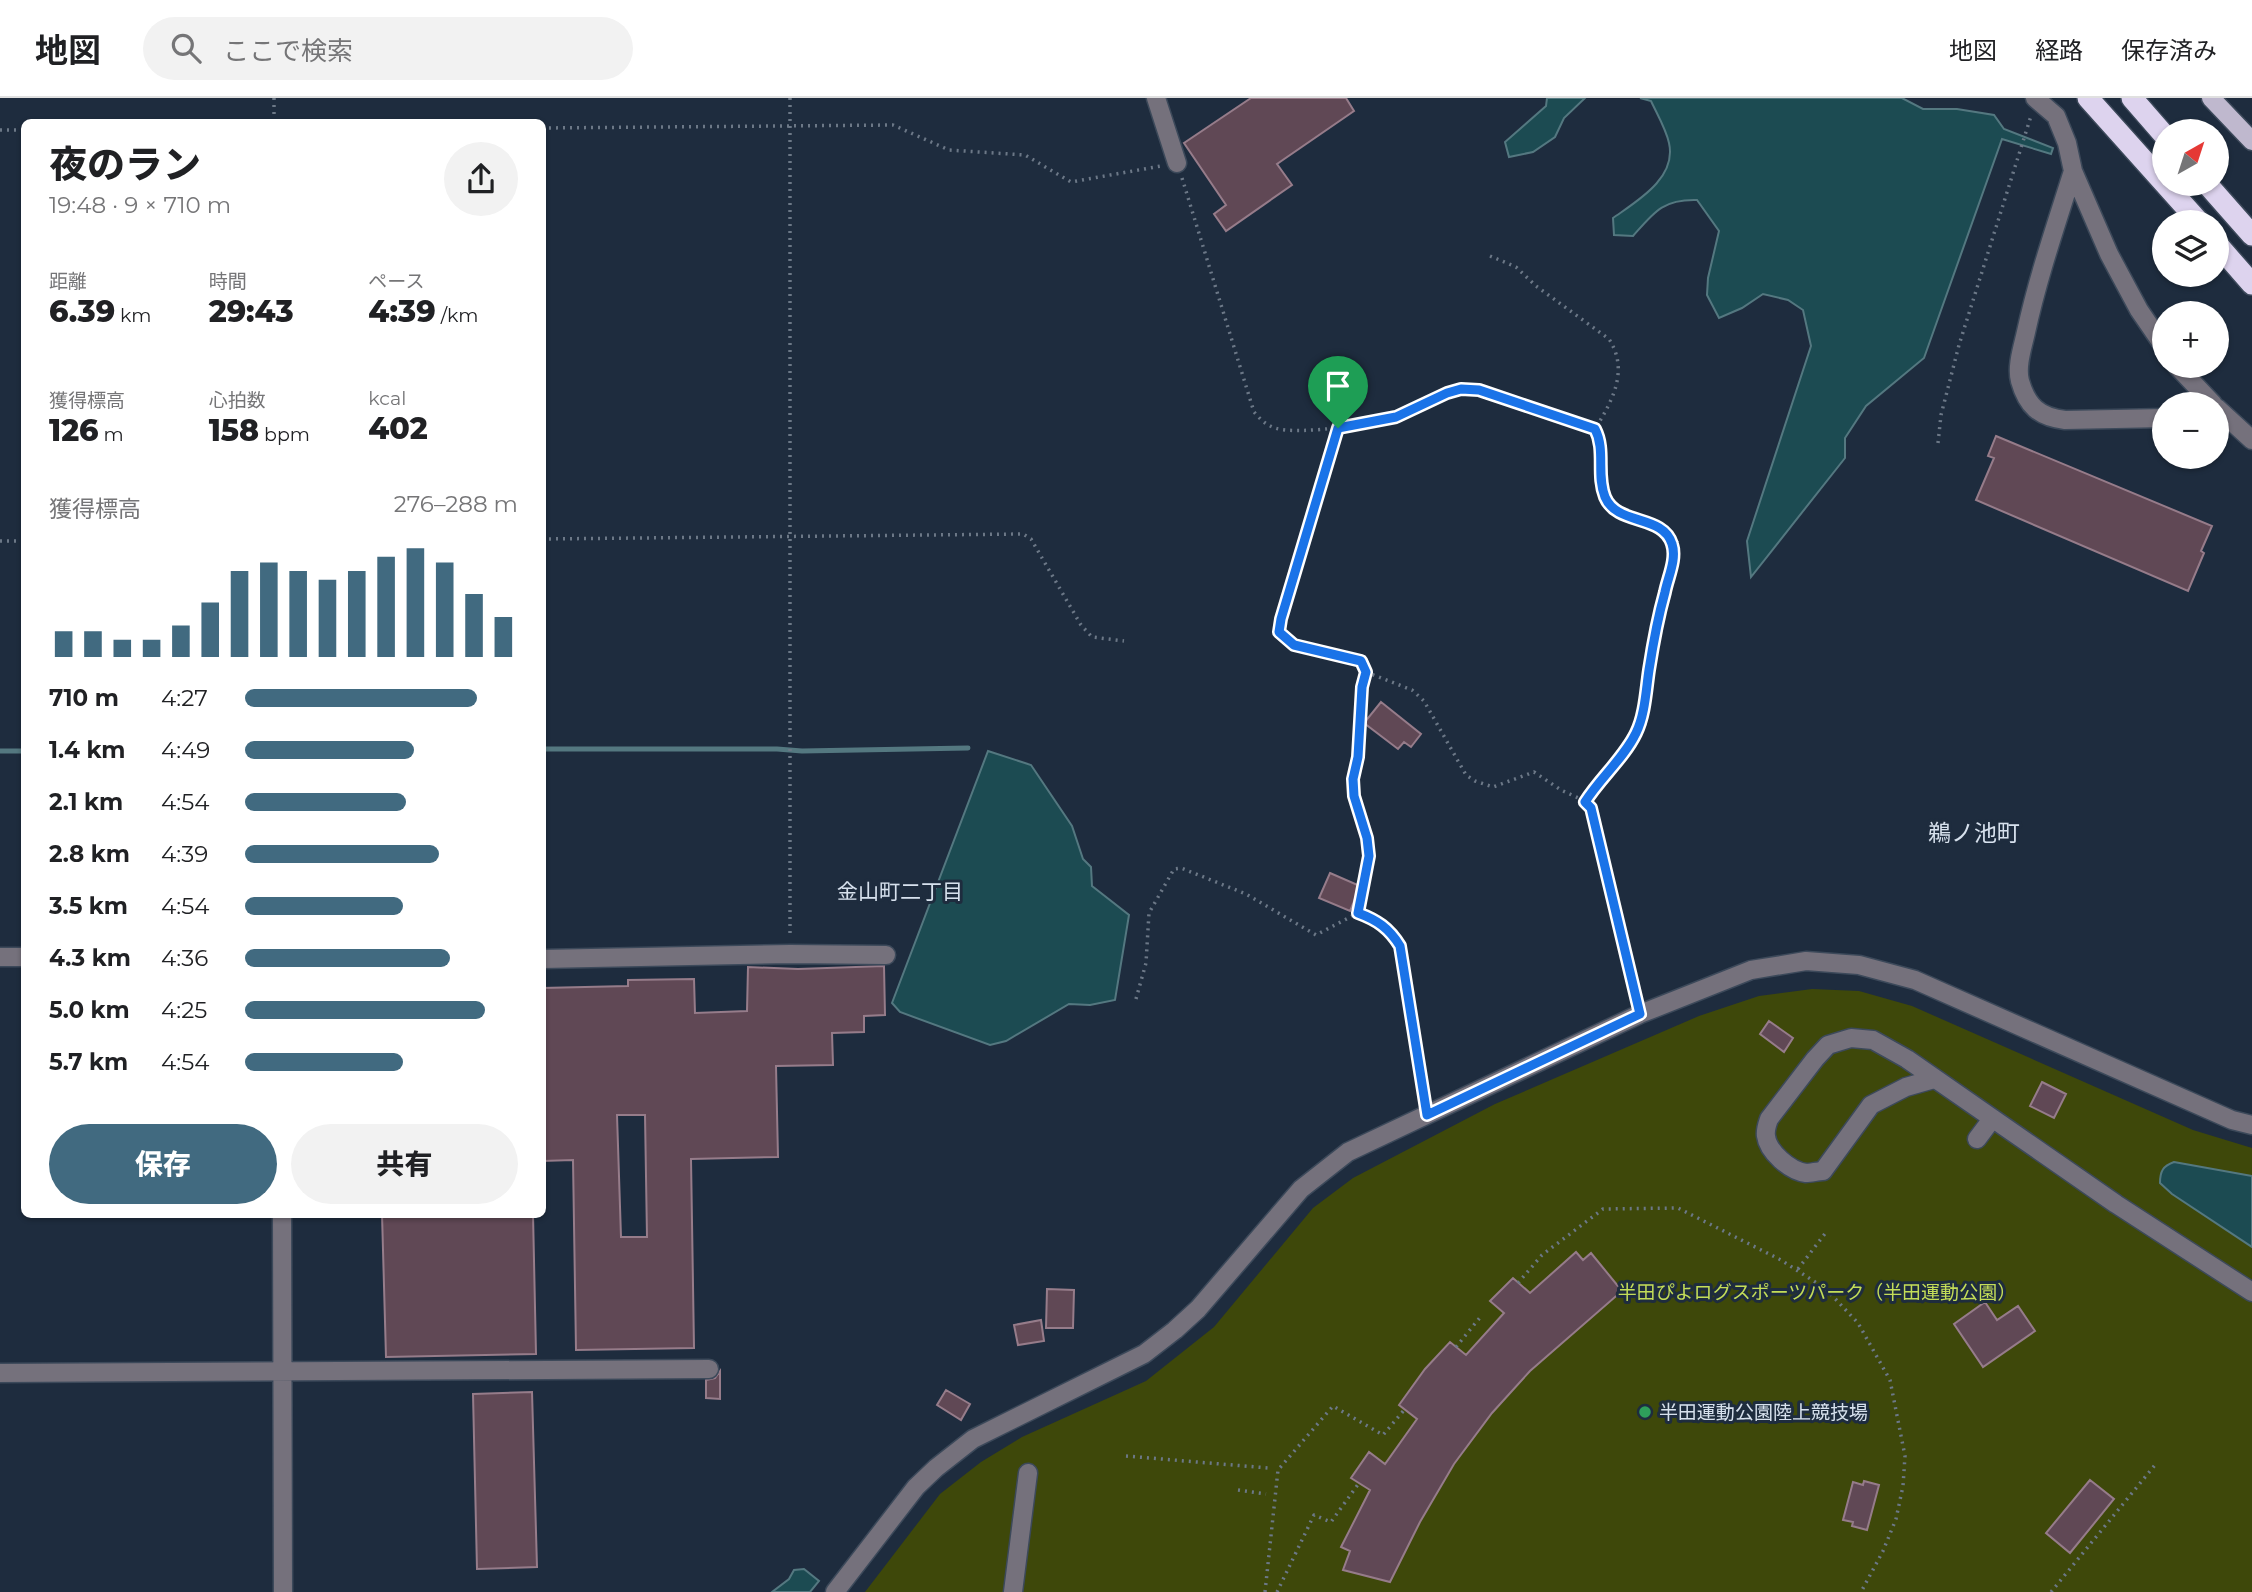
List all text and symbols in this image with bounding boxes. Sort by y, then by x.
search box [143,17,633,80]
icon: search [167,29,205,67]
text: 地図 [35,30,101,70]
text: ここで検索 [223,35,353,67]
text: 地図 [1949,36,1997,65]
text: 経路 [2035,36,2083,65]
text: 保存済み [2121,36,2217,65]
north arrow [2152,119,2230,196]
map controls [2152,119,2229,469]
text: 夜のラン [49,141,201,188]
button: share [444,142,518,216]
text: 19:48 · 9 × 710 m [49,191,231,219]
button: layers [2152,210,2229,287]
text: 距離 [49,270,87,293]
text: 時間 [209,270,247,293]
text: ペース [368,270,424,293]
text: 6.39 [49,293,115,330]
text: 29:43 [209,293,294,330]
text: 4:39 [368,293,436,330]
button: + [2152,301,2229,378]
text: km [115,304,151,327]
text: /km [436,304,478,327]
pin [1308,356,1368,428]
icon: arrive [1319,367,1357,405]
text: kcal [368,387,406,410]
text: 獲得標高 [49,389,125,412]
text: 心拍数 [209,389,266,412]
button: − [2152,392,2229,469]
text: 402 [368,410,428,447]
text: 126 [49,412,99,449]
text: 158 [209,412,259,449]
text: m [99,423,124,446]
text: bpm [259,423,310,446]
text: 276–288 m [394,490,518,518]
text: 獲得標高 [49,495,141,523]
text: 710 m [49,684,119,712]
text: 4:27 [161,684,208,712]
text: 1.4 km [49,736,126,764]
text: 4:49 [161,736,210,764]
text: 2.1 km [49,788,123,816]
text: 4:54 [161,788,209,816]
district label: 鵜ノ池町 [1928,819,2020,847]
text: 2.8 km [49,840,130,868]
text: 4:39 [161,840,208,868]
district label: 金山町二丁目 [837,879,963,904]
text: 3.5 km [49,892,128,920]
text: 4:54 [161,892,209,920]
text: 4.3 km [49,944,131,972]
text: 4:36 [161,944,208,972]
text: 5.0 km [49,996,130,1024]
text: 4:25 [161,996,207,1024]
text: 5.7 km [49,1048,128,1076]
text: 4:54 [161,1048,209,1076]
button: 保存 [49,1124,277,1204]
button: 共有 [291,1124,518,1204]
park label: 半田ぴよログスポーツパーク（半田運動公園） [1618,1281,2016,1304]
place label: 半田運動公園陸上競技場 [1659,1401,1868,1424]
marker: 半田運動公園陸上競技場 [1637,1404,1653,1420]

